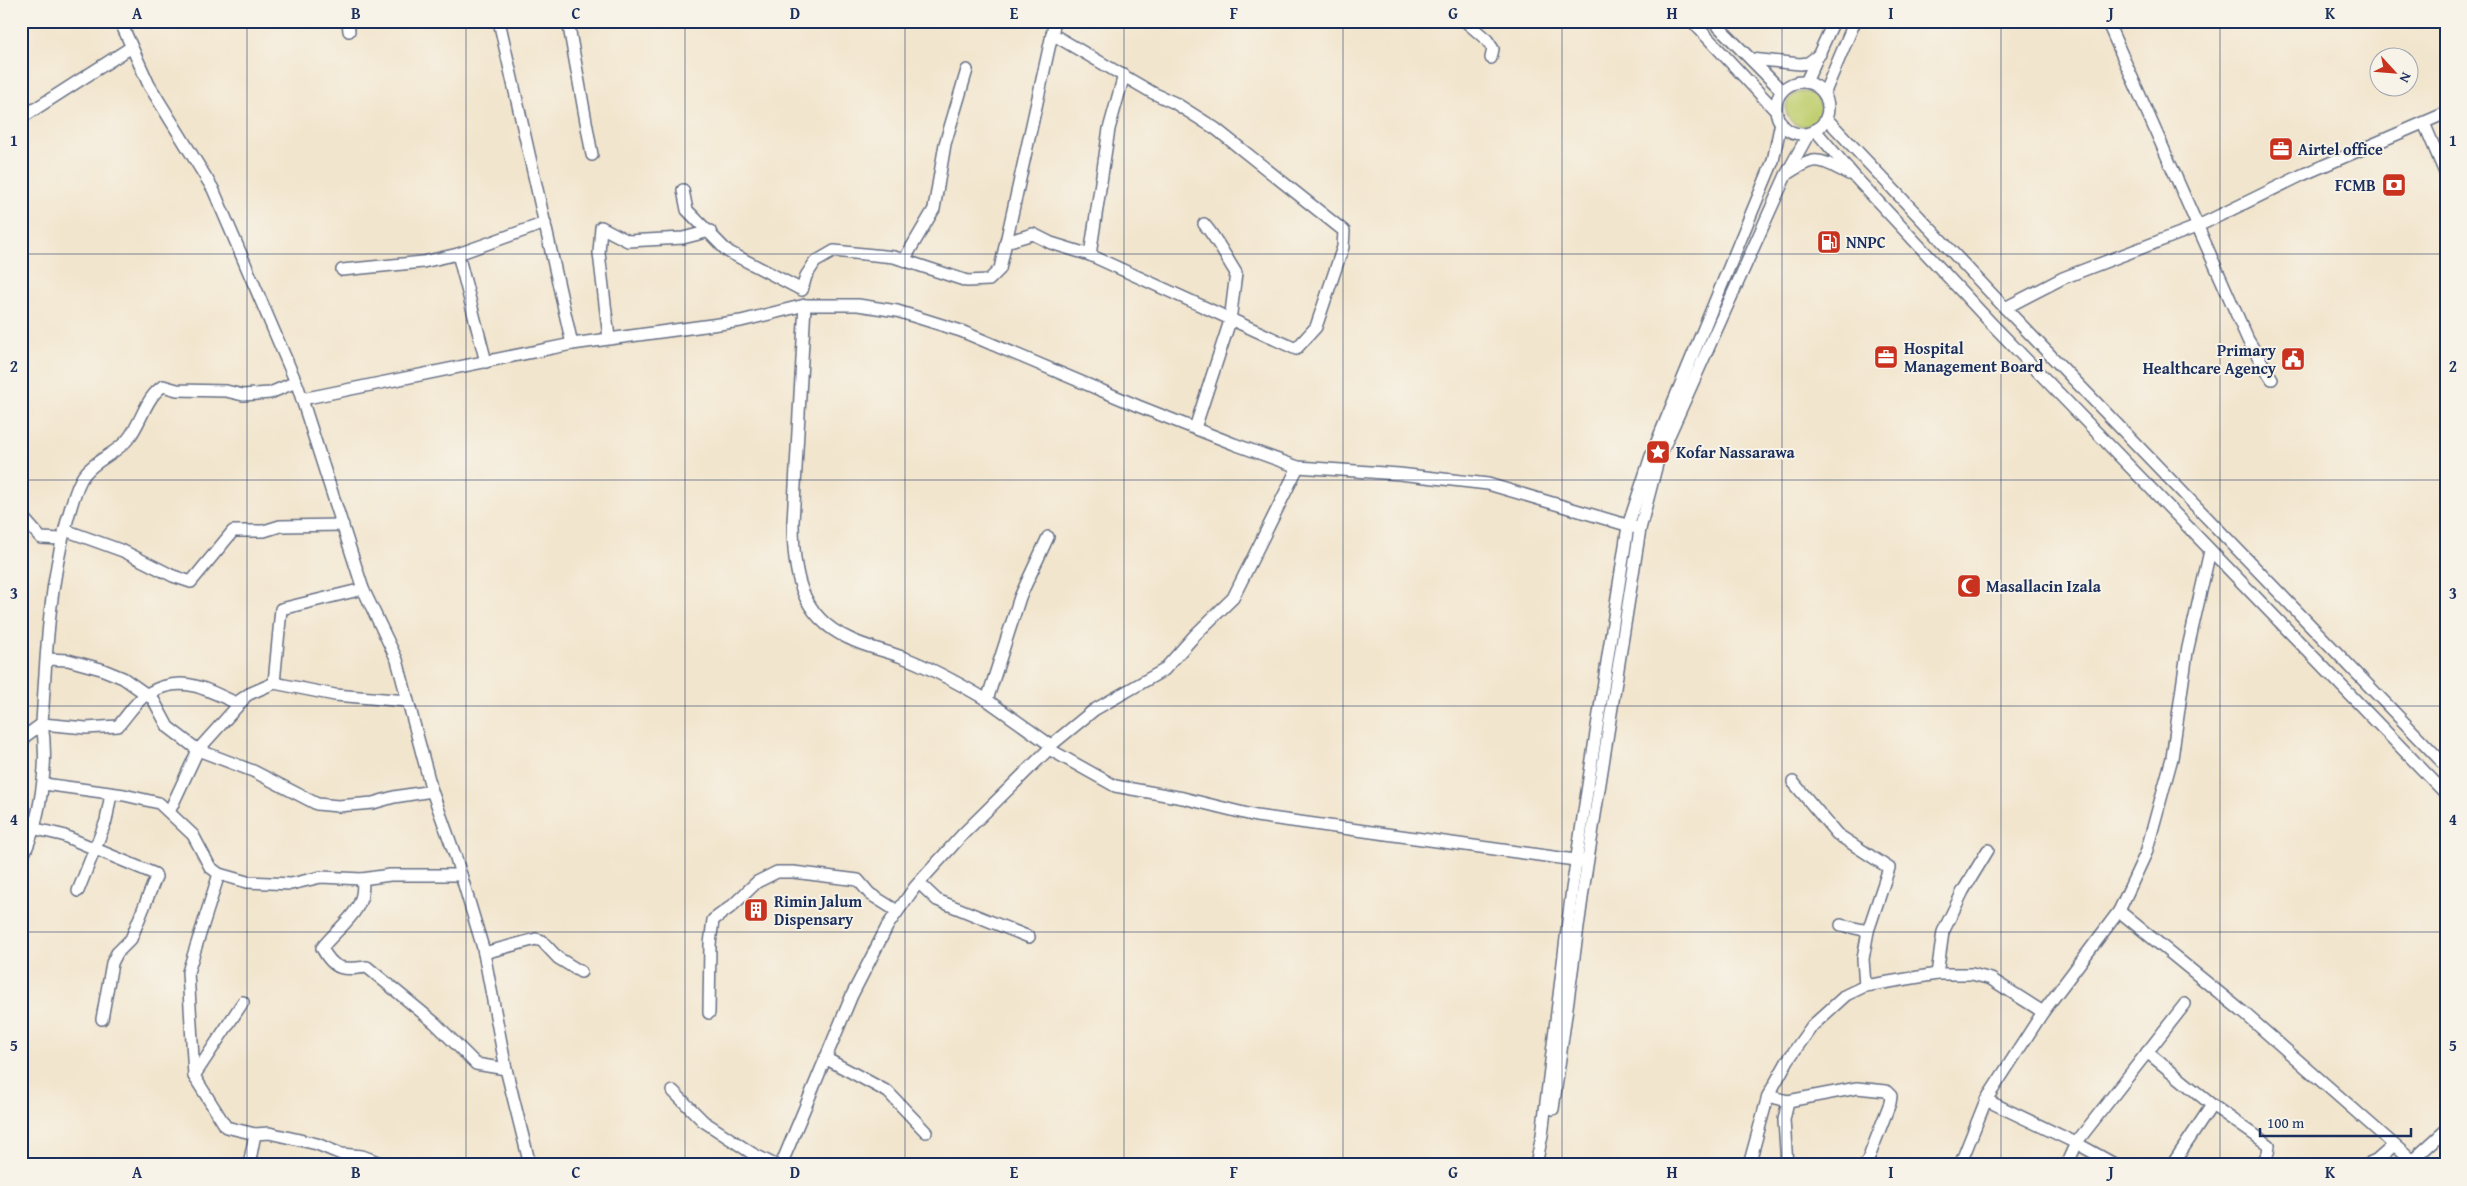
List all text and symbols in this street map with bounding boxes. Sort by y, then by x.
text: A [132,1,143,25]
text: B [351,1,361,25]
text: C [571,1,581,25]
text: D [790,1,800,25]
text: E [1010,1,1019,25]
text: F [1230,1,1238,25]
text: G [1448,1,1458,25]
text: H [1666,1,1678,25]
text: I [1888,1,1894,25]
text: J [2105,1,2114,25]
text: K [2325,1,2336,25]
north arrow [2370,48,2420,98]
text: N [2394,69,2417,87]
text: 1 [10,128,18,152]
text: 1 [2449,128,2457,152]
office icon: Airtel office [2268,136,2294,162]
place label: Airtel office [2298,137,2383,161]
bank icon: FCMB [2381,172,2407,198]
place label: FCMB [2335,173,2376,197]
fuel station icon: NNPC [1816,229,1842,255]
place label: NNPC [1846,230,1886,254]
place label: Hospital Management Board [1904,336,2044,378]
place label: Primary Healthcare Agency [2143,338,2277,380]
office icon: Hospital Management Board [1873,344,1899,370]
public building icon: Primary Healthcare Agency [2280,346,2306,372]
text: 2 [10,354,18,378]
text: 2 [2449,354,2457,378]
place icon: Kofar Nassarawa [1645,439,1671,465]
place label: Kofar Nassarawa [1676,440,1796,464]
mosque icon: Masallacin Izala [1956,573,1982,599]
place label: Masallacin Izala [1986,574,2102,598]
text: 3 [10,581,18,605]
text: 3 [2449,581,2457,605]
text: 4 [10,807,18,831]
text: 4 [2449,807,2457,831]
place label: Rimin Jalum Dispensary [774,889,862,931]
building icon: Rimin Jalum Dispensary [743,897,769,923]
text: 5 [10,1033,18,1057]
text: 5 [2449,1033,2457,1057]
scale bar [2260,1106,2411,1138]
text: 100 m [2267,1112,2305,1133]
text: A [132,1160,143,1184]
text: B [351,1160,361,1184]
text: C [571,1160,581,1184]
text: D [790,1160,800,1184]
text: E [1010,1160,1019,1184]
text: F [1230,1160,1238,1184]
text: G [1448,1160,1458,1184]
text: H [1666,1160,1678,1184]
text: I [1888,1160,1894,1184]
text: J [2105,1160,2114,1184]
text: K [2325,1160,2336,1184]

